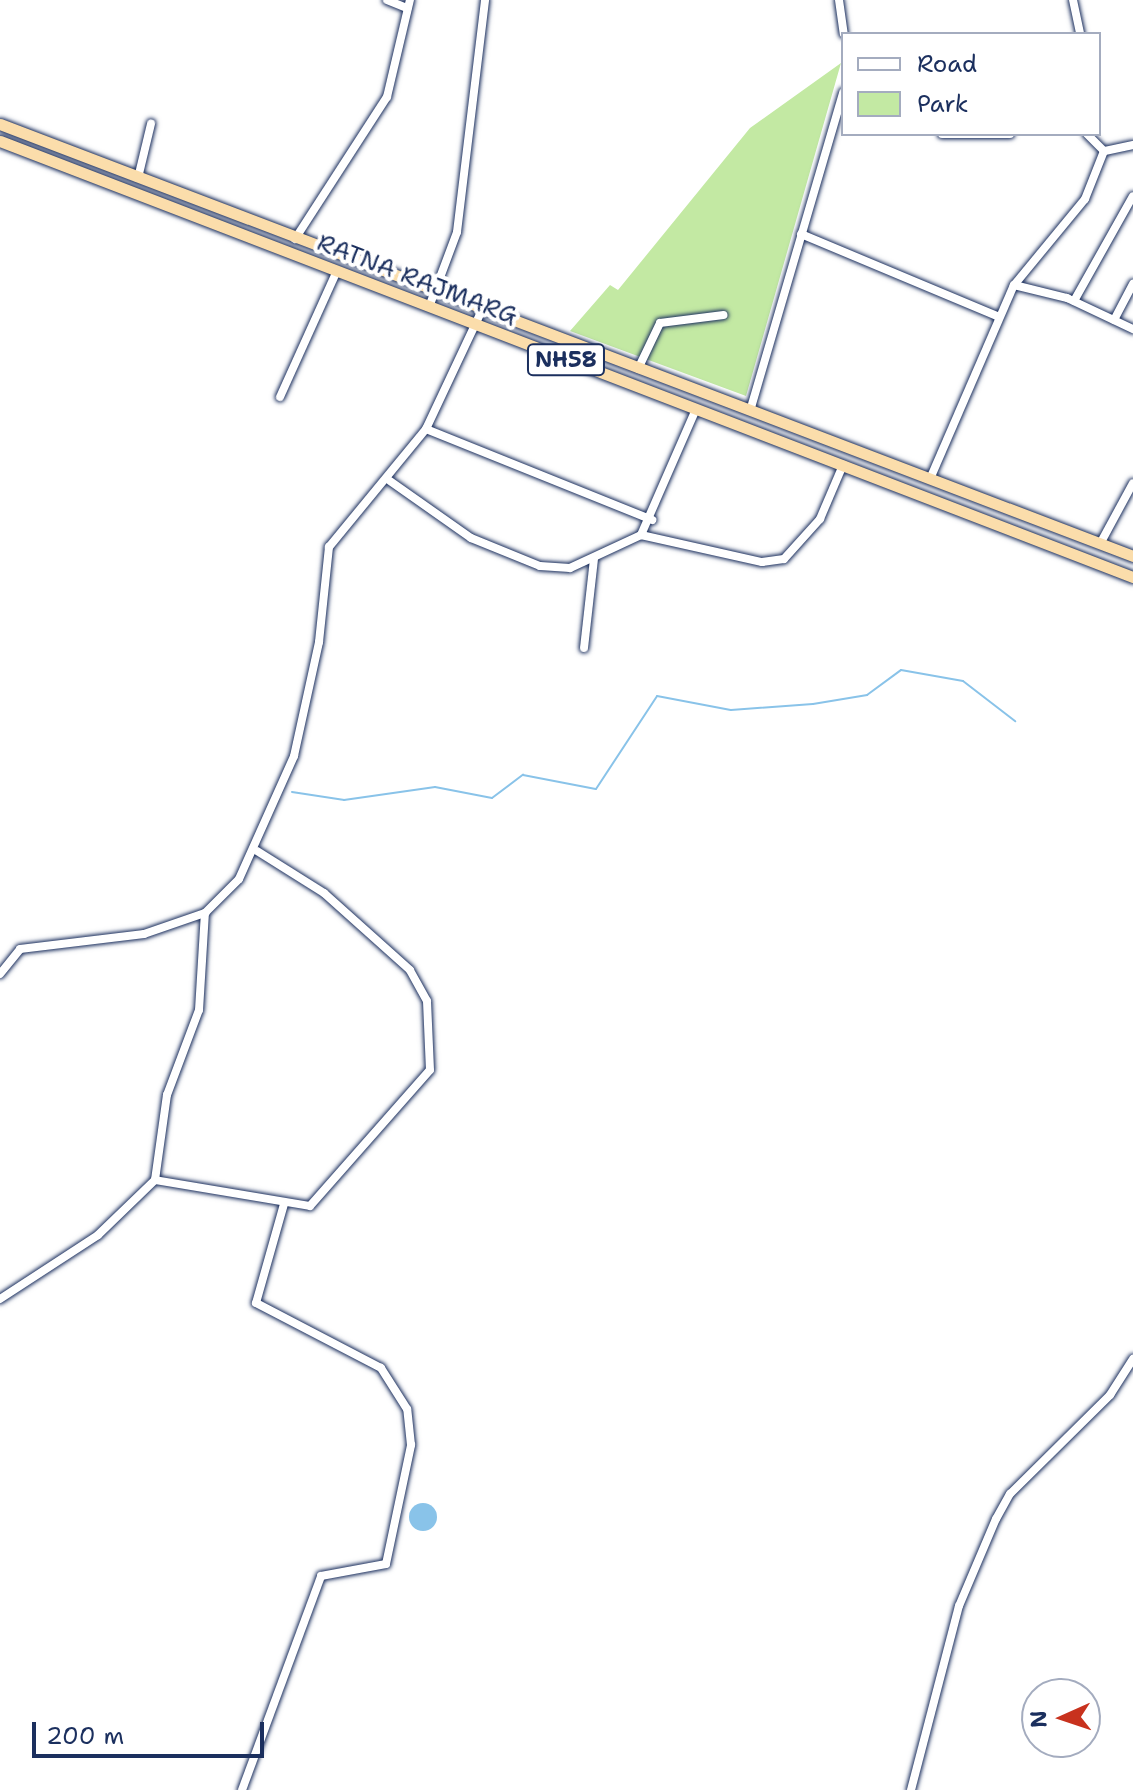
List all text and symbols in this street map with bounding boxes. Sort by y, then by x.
legend [841,32,1101,136]
text: Road [917,48,977,80]
text: Park [917,88,969,120]
street label: RATNA RAJMARG [313,229,521,331]
road number: NH58 [526,342,606,378]
north arrow [1021,1678,1101,1758]
scale bar [36,1706,268,1756]
text: N [1024,1710,1053,1729]
text: 200 m [46,1720,124,1752]

